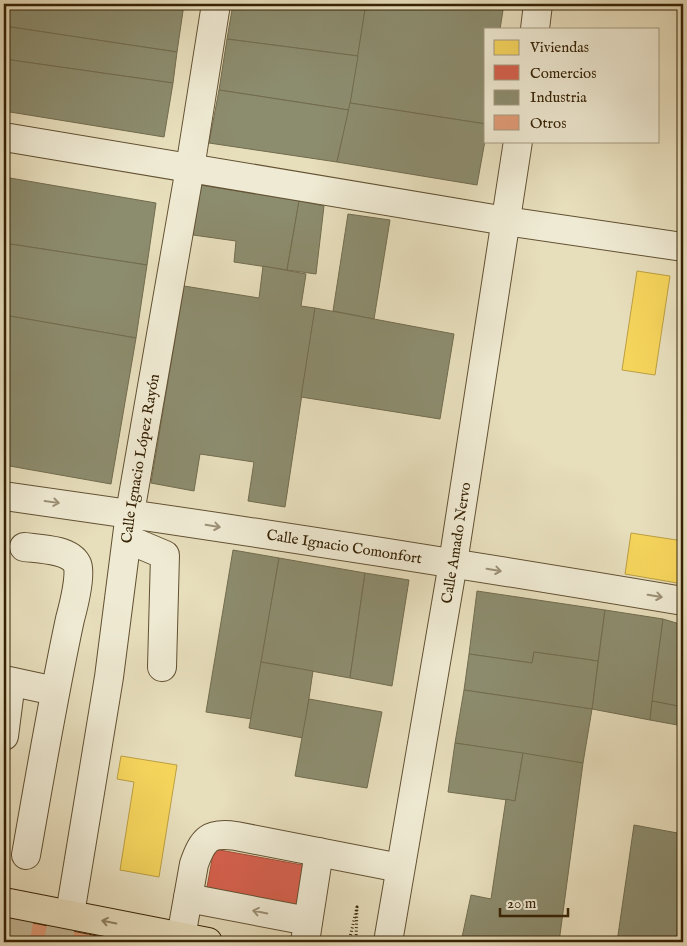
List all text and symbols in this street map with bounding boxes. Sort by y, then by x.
legend [484,28,660,142]
text: Viviendas [529,38,589,57]
text: Comercios [530,64,596,83]
text: Industria [530,88,587,107]
text: Otros [530,114,566,133]
street label: Calle Ignacio López Rayón [117,372,164,544]
street label: Calle Amado Nervo [437,481,475,605]
one-way arrow [44,498,60,508]
one-way arrow [204,521,220,531]
street label: Calle Ignacio Comonfort [265,526,423,568]
one-way arrow [486,565,502,575]
one-way arrow [646,592,662,602]
scale bar [500,886,567,918]
text: 20 m [507,894,537,913]
one-way arrow [253,906,269,916]
one-way arrow [101,917,117,926]

